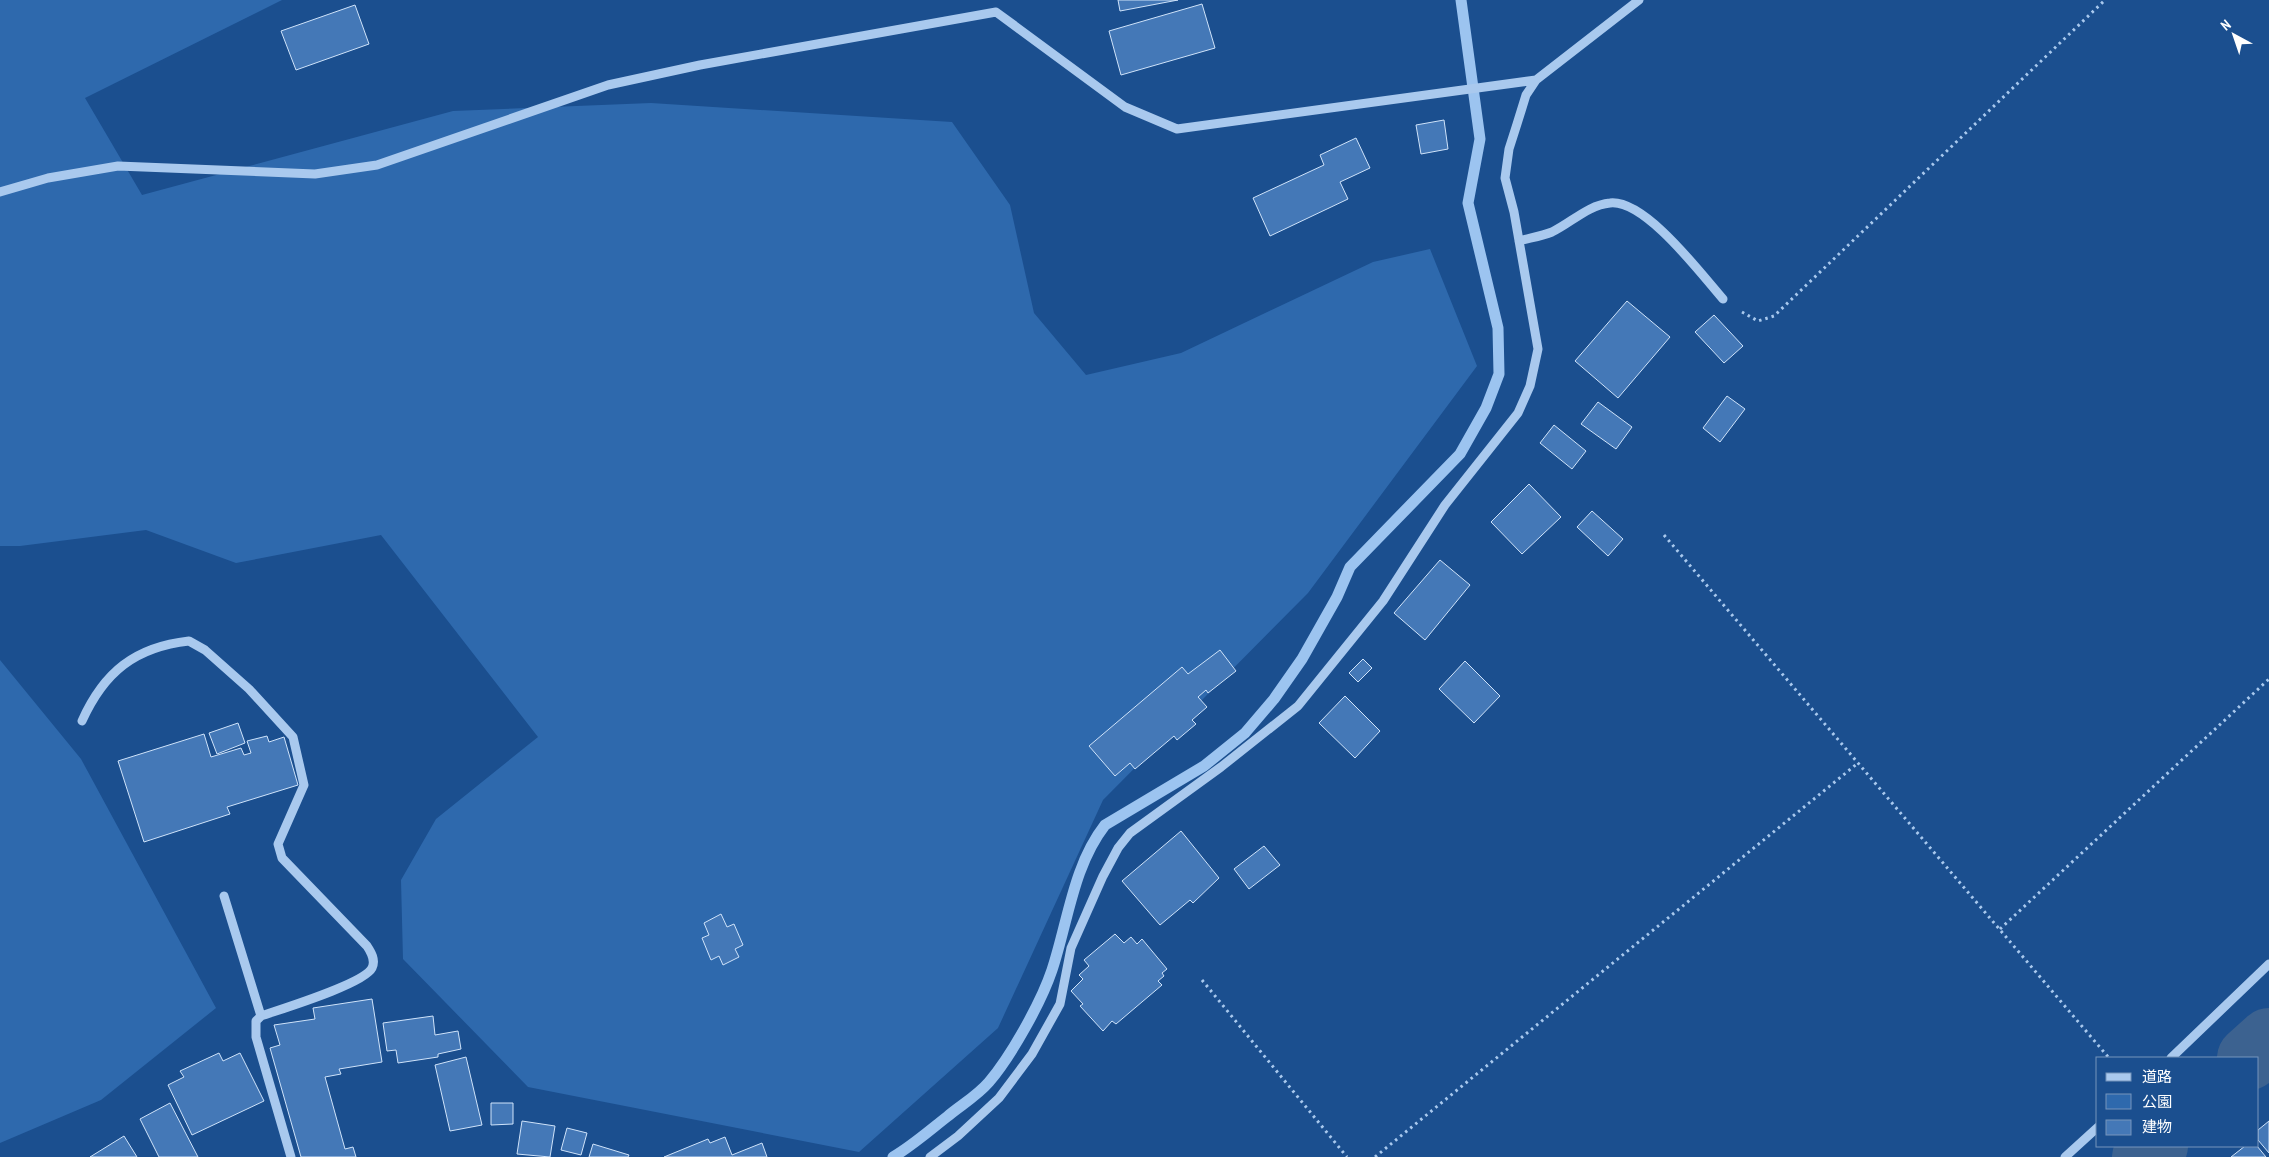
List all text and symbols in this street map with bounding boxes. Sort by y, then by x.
north arrow [2209,10,2259,60]
text: N [2217,16,2234,34]
legend [2096,1057,2259,1147]
text: 道路 [2142,1067,2172,1086]
text: 公園 [2142,1092,2172,1111]
text: 建物 [2142,1117,2172,1136]

